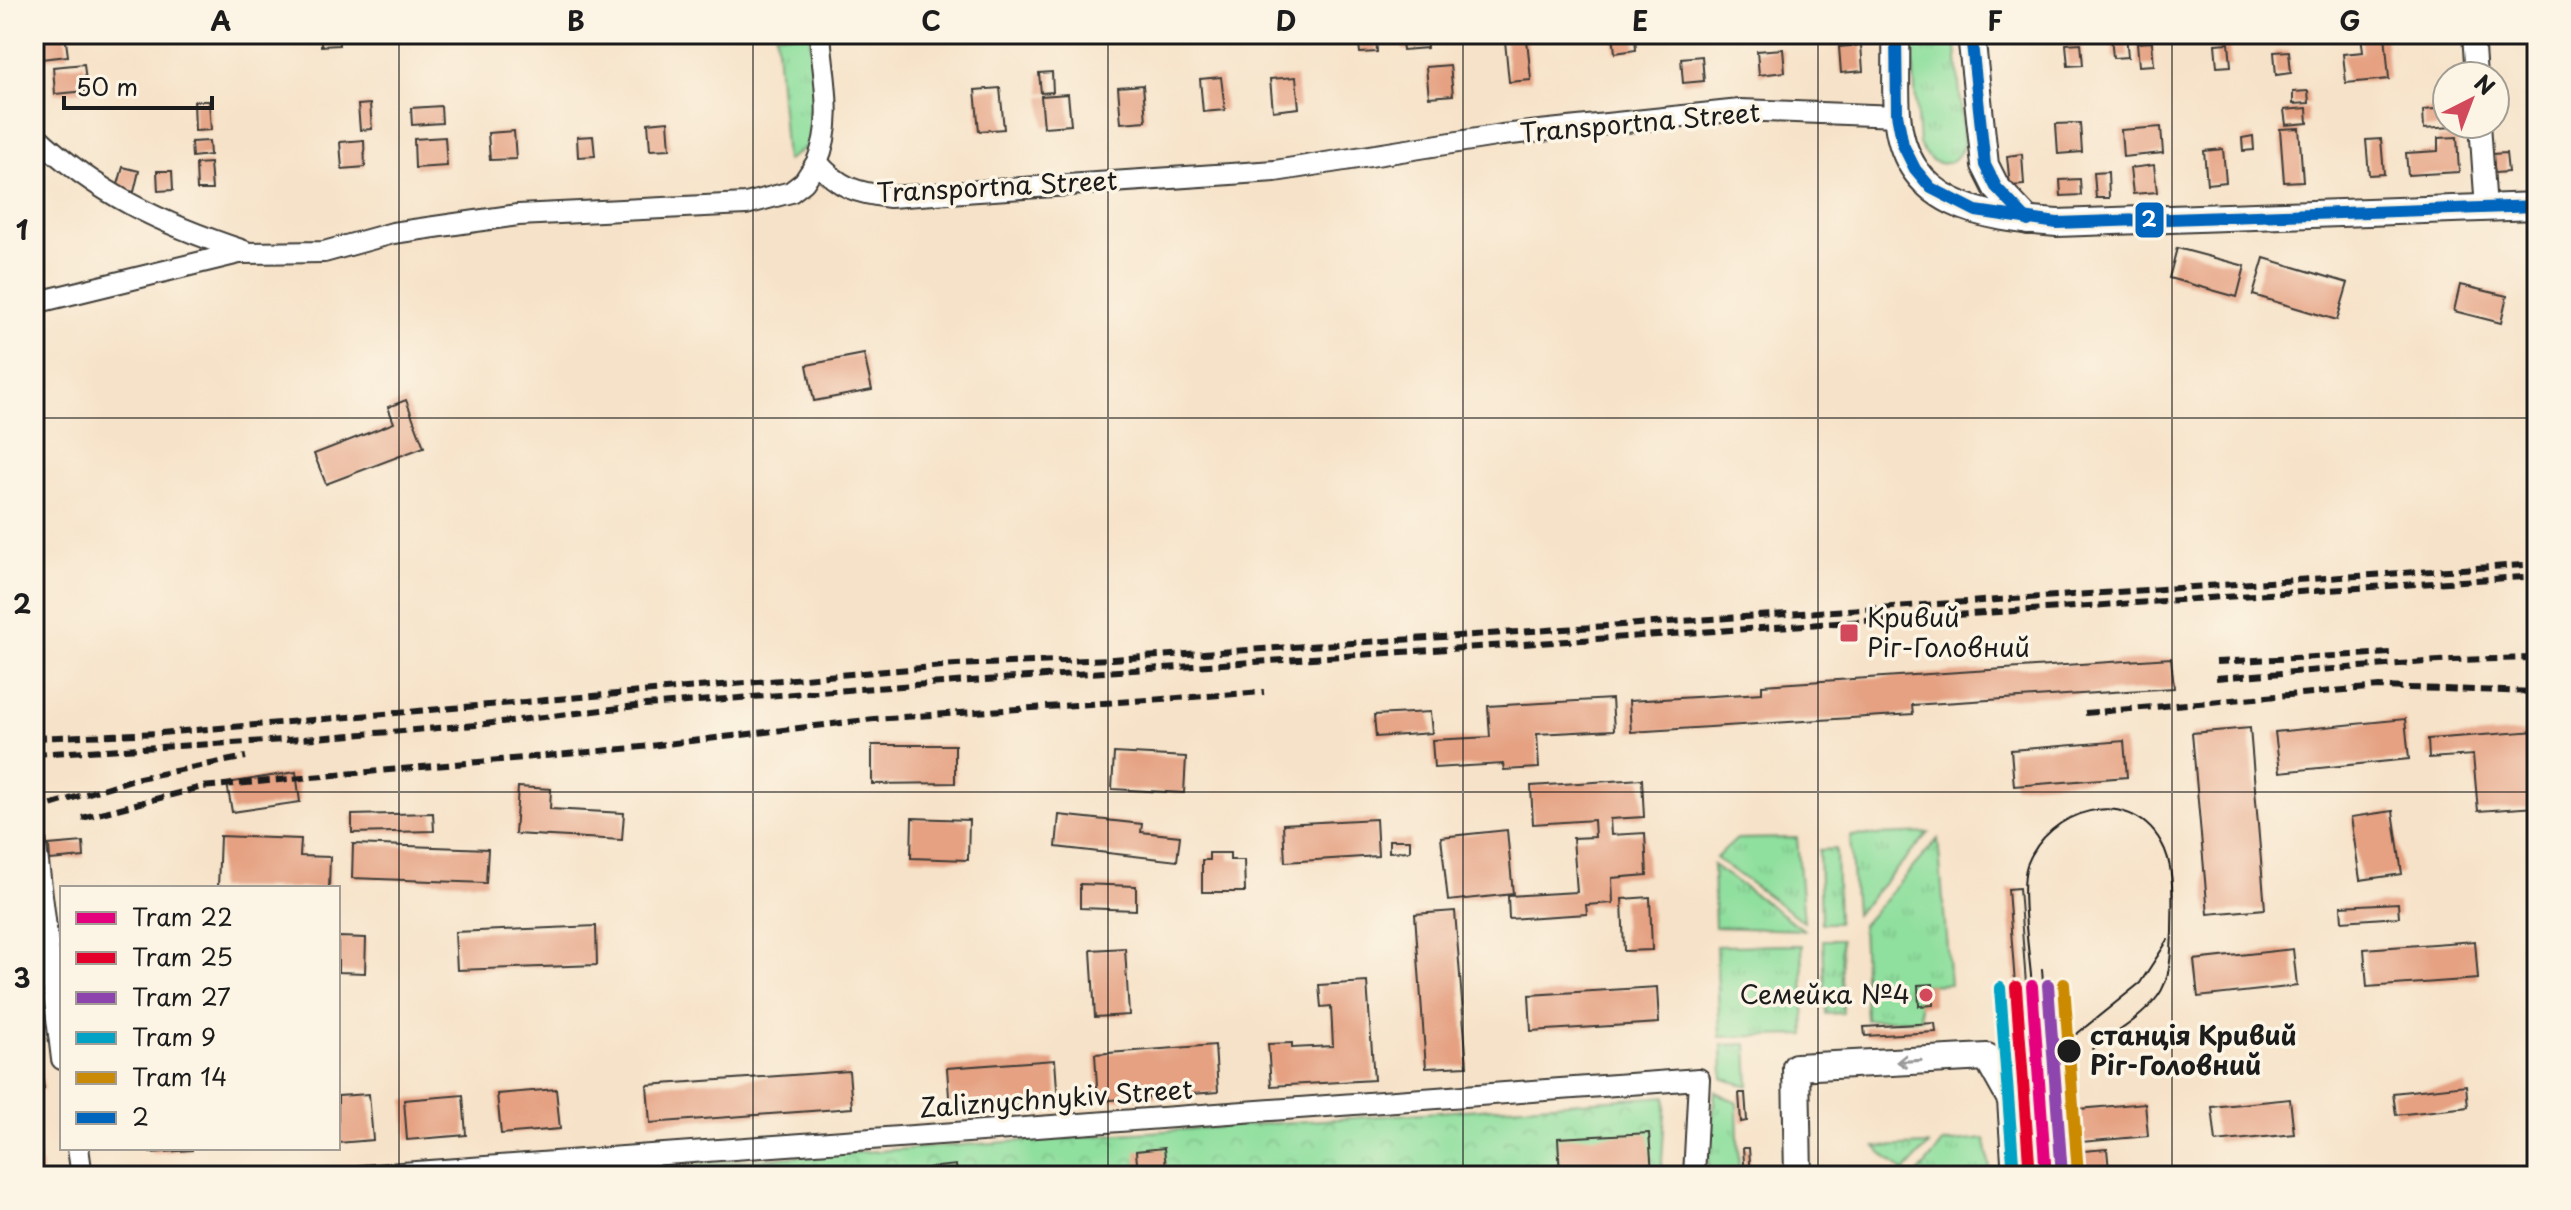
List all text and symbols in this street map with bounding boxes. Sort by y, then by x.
text: A [211,1,231,40]
text: B [567,1,585,40]
text: C [921,1,941,40]
text: D [1276,1,1296,40]
text: E [1632,1,1648,40]
text: F [1987,1,2003,40]
text: G [2339,1,2361,40]
scale bar [64,60,212,110]
north arrow [2431,60,2511,140]
text: N [2468,66,2503,102]
text: 50 m [76,68,138,104]
street label: Transportna Street [1518,92,1762,151]
street label: Transportna Street [875,160,1118,211]
line badge: 2 [2134,201,2165,239]
text: 2 [2141,201,2157,234]
text: 1 [16,210,28,249]
text: 2 [13,584,31,623]
place label: Кривий Ріг-Головний [1867,597,2030,666]
marker: Кривий Ріг-Головний [1838,622,1860,644]
legend [60,886,340,1150]
text: Tram 22 [132,898,233,934]
text: Tram 25 [132,938,233,974]
text: 3 [13,958,31,997]
place label: Семейка №4 [1740,974,1910,1013]
text: Tram 27 [132,978,231,1014]
marker: Семейка №4 [1917,986,1935,1004]
place label: станція Кривий Ріг-Головний [2090,1015,2297,1084]
text: Tram 9 [132,1018,216,1054]
marker: станція Кривий Ріг-Головний [2055,1037,2083,1065]
one-way arrow [1896,1054,1923,1069]
text: Tram 14 [132,1058,227,1094]
street label: Zaliznychnykiv Street [918,1068,1194,1127]
text: 2 [132,1098,149,1134]

